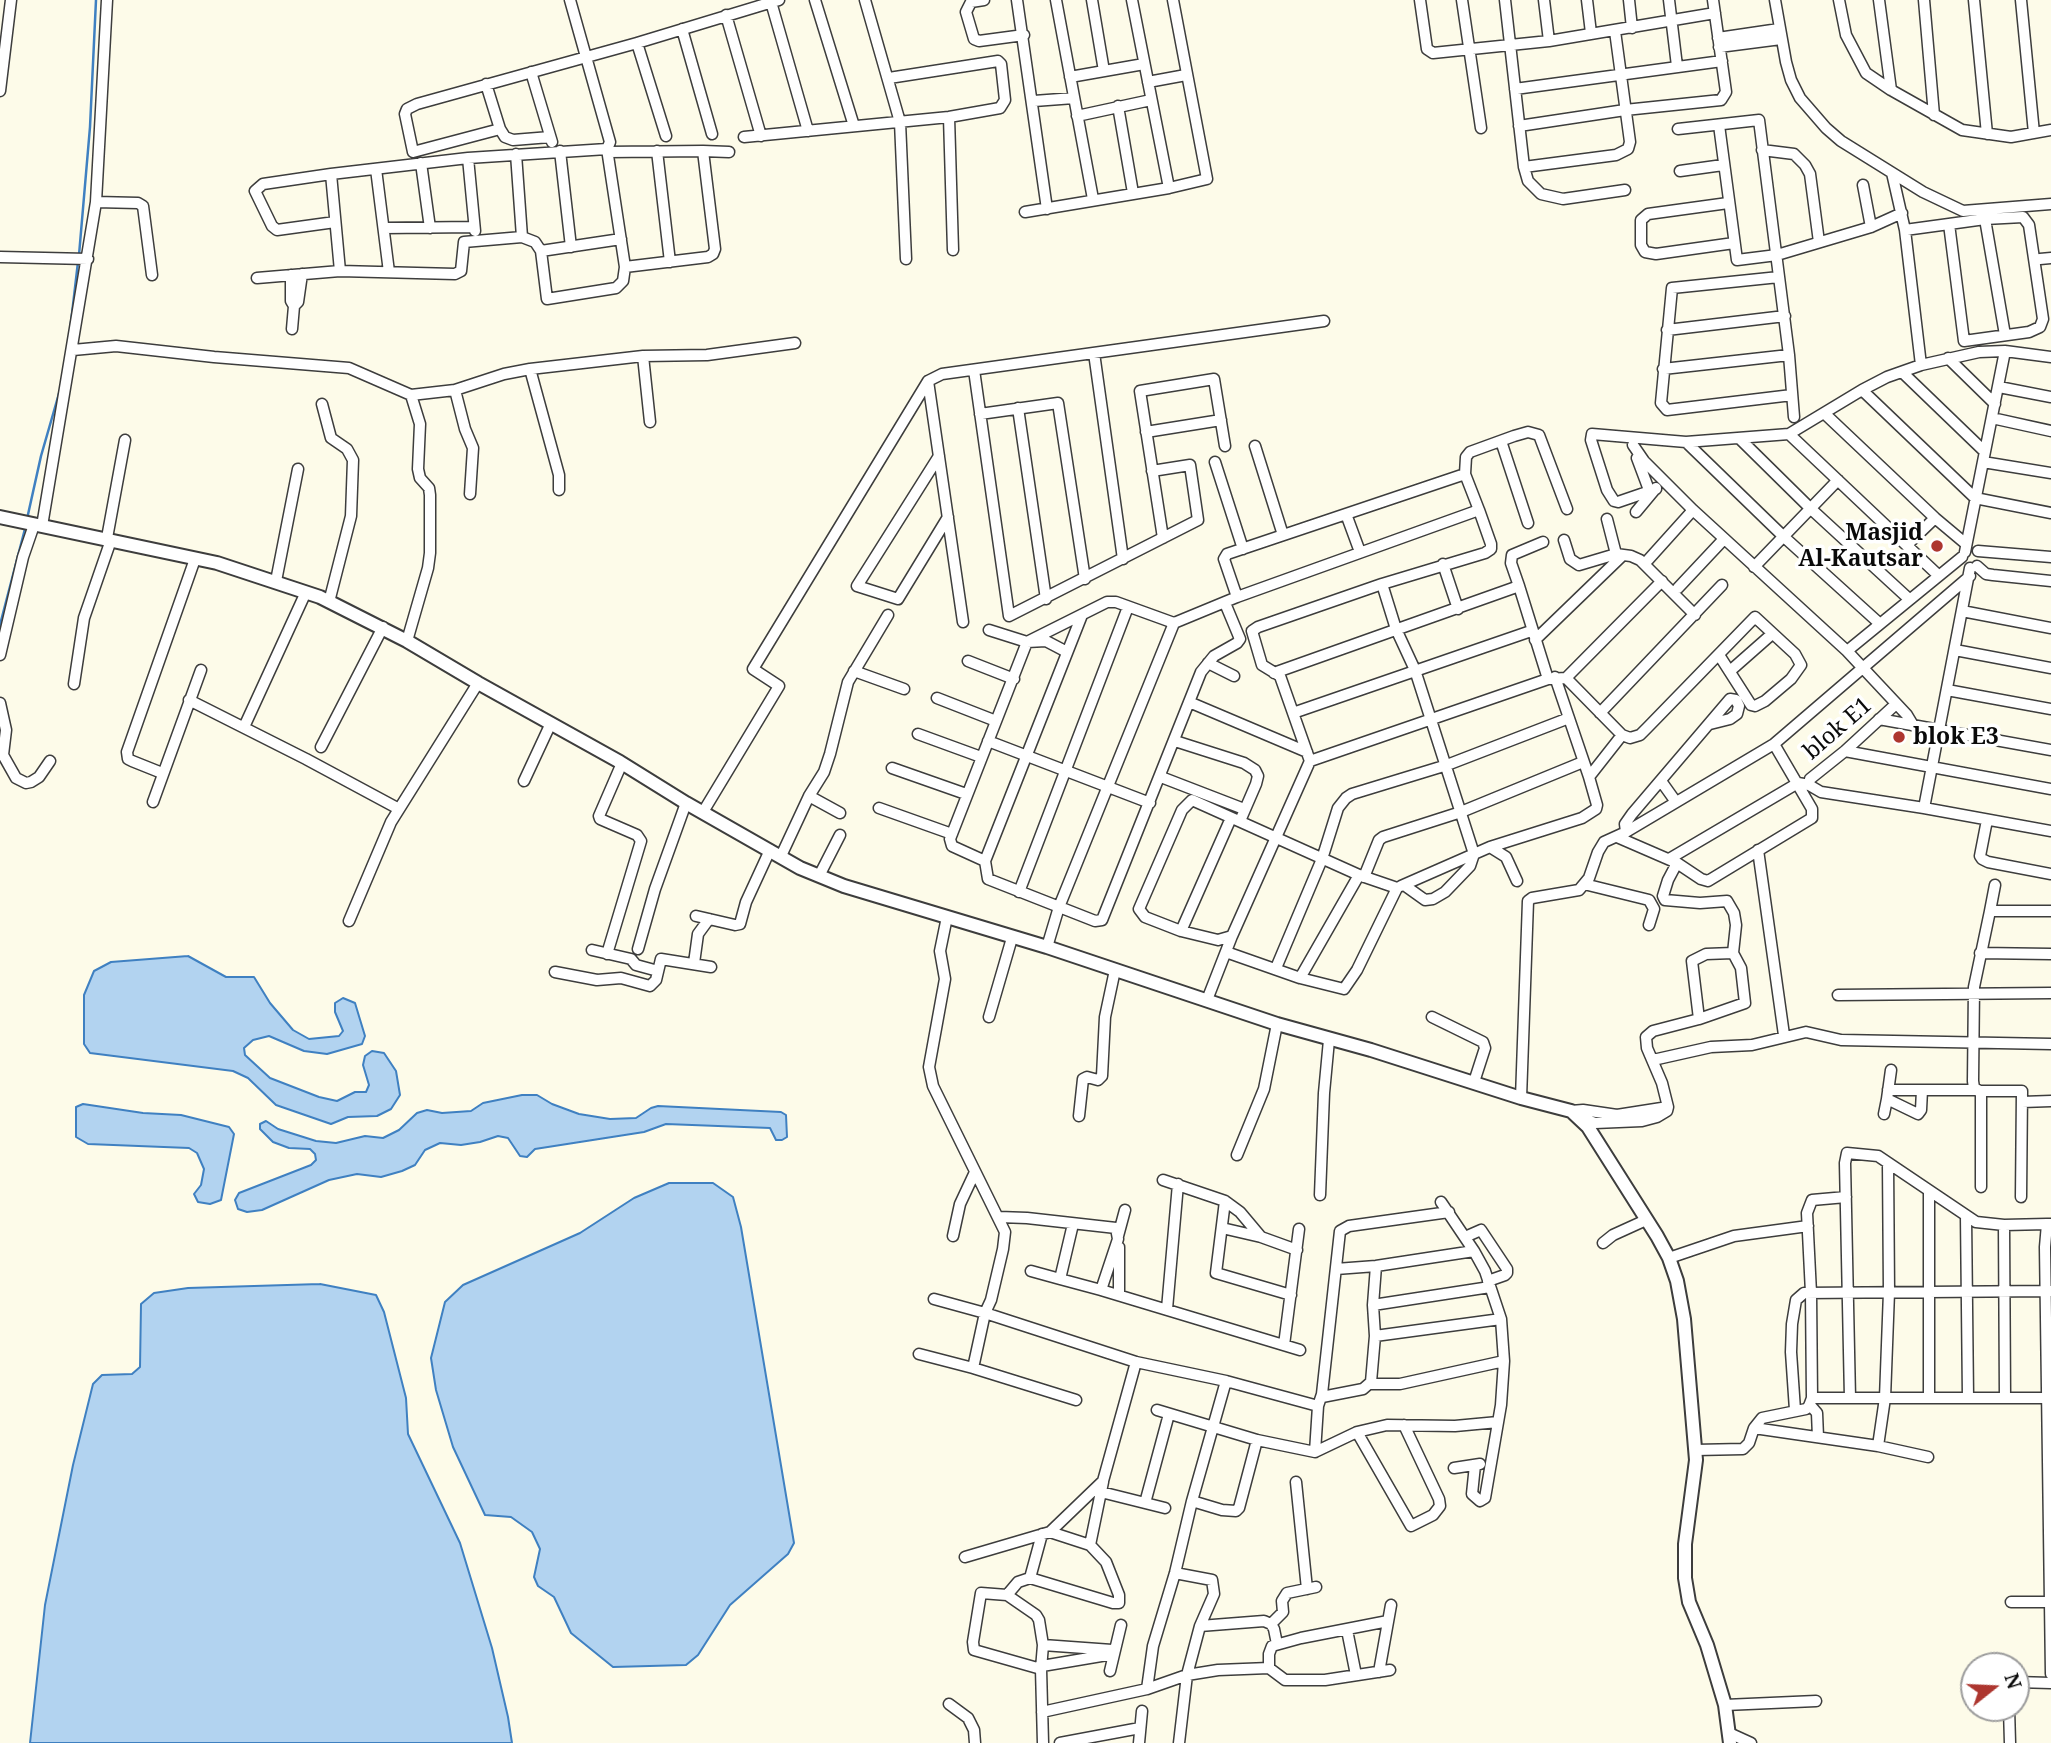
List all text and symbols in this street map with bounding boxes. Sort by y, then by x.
place label: Masjid Al-Kautsar [1798,519,1923,573]
marker: Masjid Al-Kautsar [1929,538,1945,554]
street label: blok E1 [1798,692,1878,766]
place label: blok E3 [1913,723,1999,751]
marker: blok E3 [1891,729,1907,745]
north arrow [1960,1652,2030,1722]
text: N [1998,1670,2028,1692]

